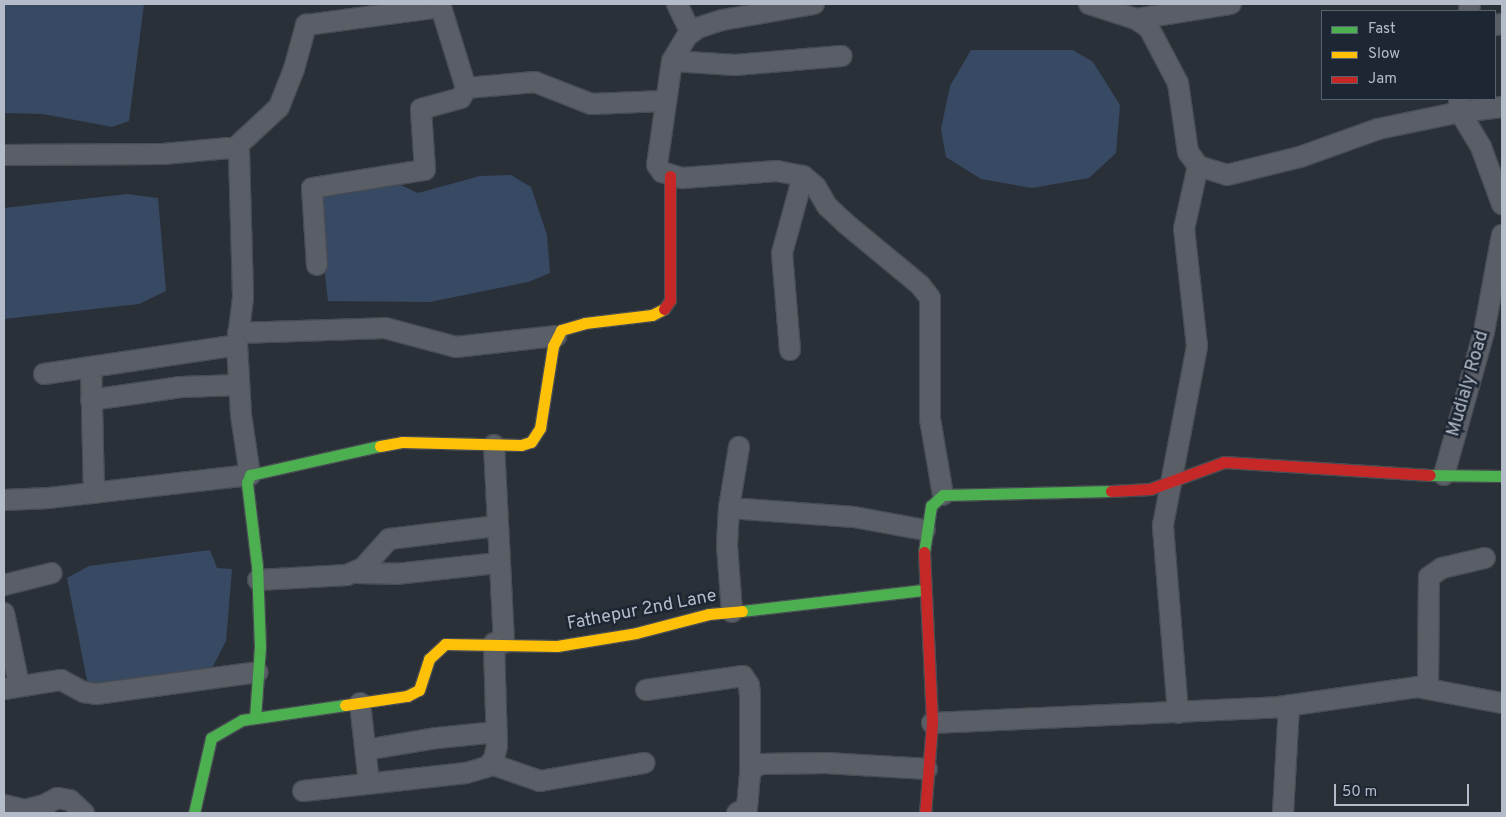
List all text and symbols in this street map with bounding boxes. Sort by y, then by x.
legend [1321,10,1496,100]
text: Fast [1368,20,1396,39]
text: Slow [1368,45,1400,64]
text: Jam [1368,70,1397,89]
street label: Mudialy Road [1444,329,1494,439]
street label: Fathepur 2nd Lane [565,586,719,636]
scale bar [1336,774,1471,806]
text: 50 m [1342,783,1377,802]

